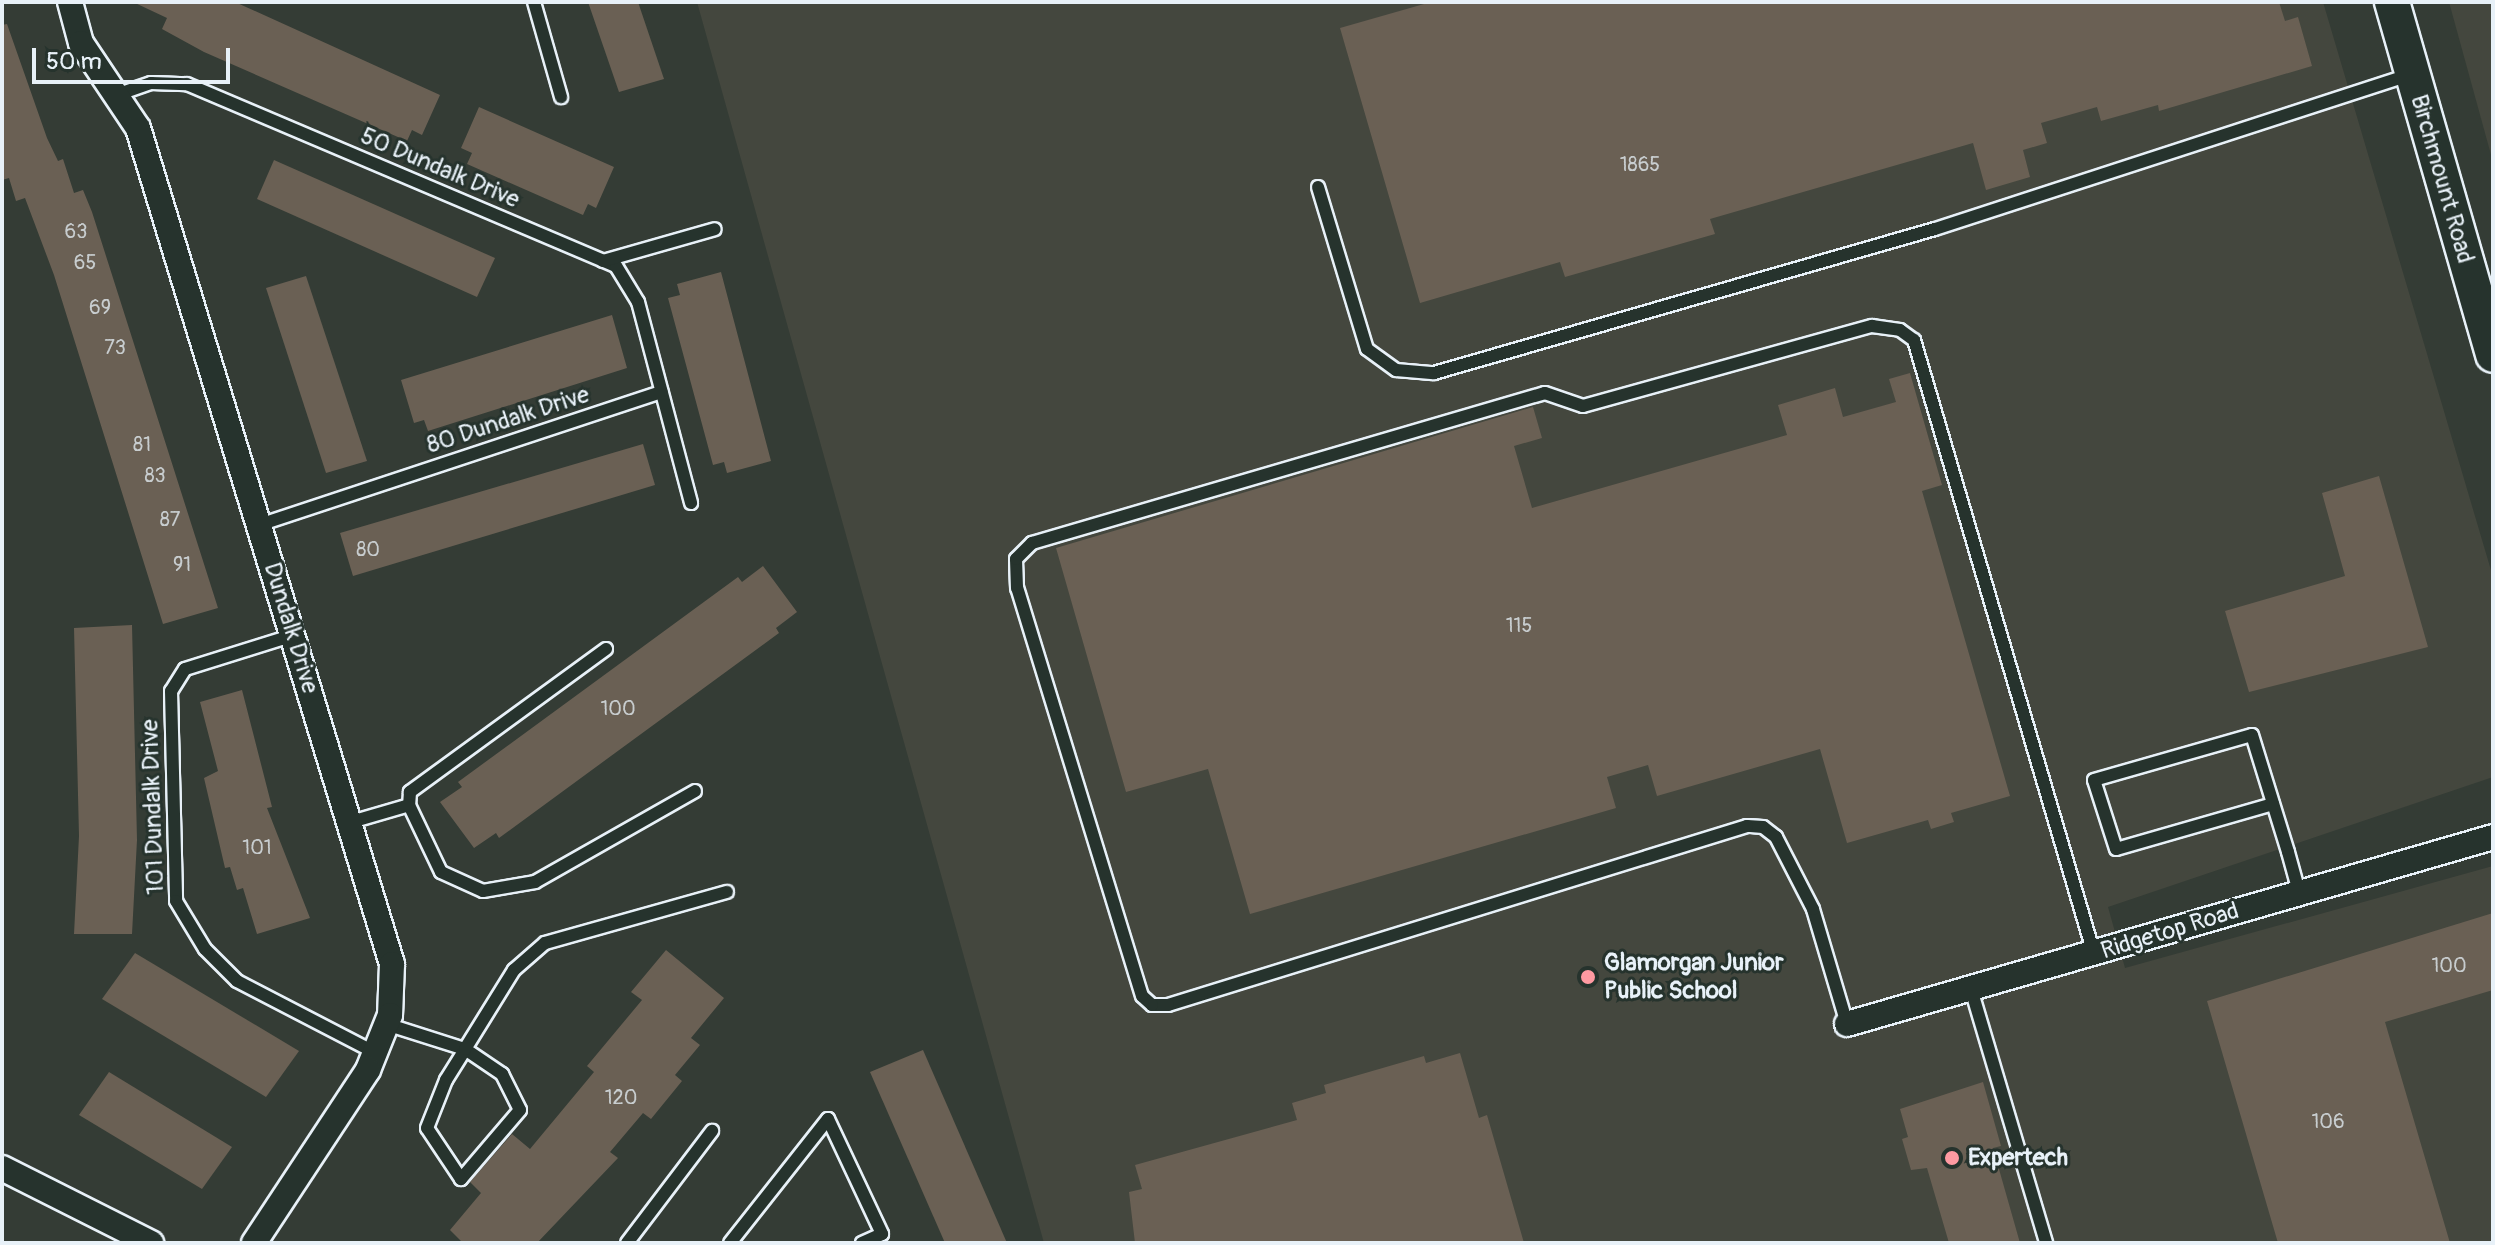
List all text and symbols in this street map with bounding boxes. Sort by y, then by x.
scale bar [36,32,234,82]
text: 50 m [46,47,102,76]
street label: Birchmount Road [2404,91,2480,267]
street label: 50 Dundalk Drive [356,122,524,214]
house number: 1865 [1620,152,1660,176]
house number: 63 [65,219,87,243]
house number: 65 [74,250,96,274]
house number: 69 [89,295,111,319]
house number: 73 [104,335,126,359]
street label: 80 Dundalk Drive [423,380,593,460]
house number: 81 [133,432,151,456]
house number: 83 [144,463,166,487]
house number: 87 [160,507,180,531]
house number: 80 [356,537,380,561]
house number: 91 [173,552,191,576]
street label: Dundalk Drive [257,559,325,697]
house number: 115 [1506,613,1532,637]
house number: 100 [600,696,636,720]
street label: 101 Dundalk Drive [136,719,170,895]
house number: 101 [242,835,272,859]
street label: Ridgetop Road [2098,896,2242,966]
place label: Glamorgan Junior Public School [1604,949,1783,1005]
house number: 100 [2431,953,2467,977]
marker: Glamorgan Junior Public School [1579,968,1597,986]
house number: 120 [605,1085,637,1109]
house number: 106 [2311,1109,2345,1133]
place label: Expertech [1968,1144,2068,1172]
marker: Expertech [1943,1149,1961,1167]

